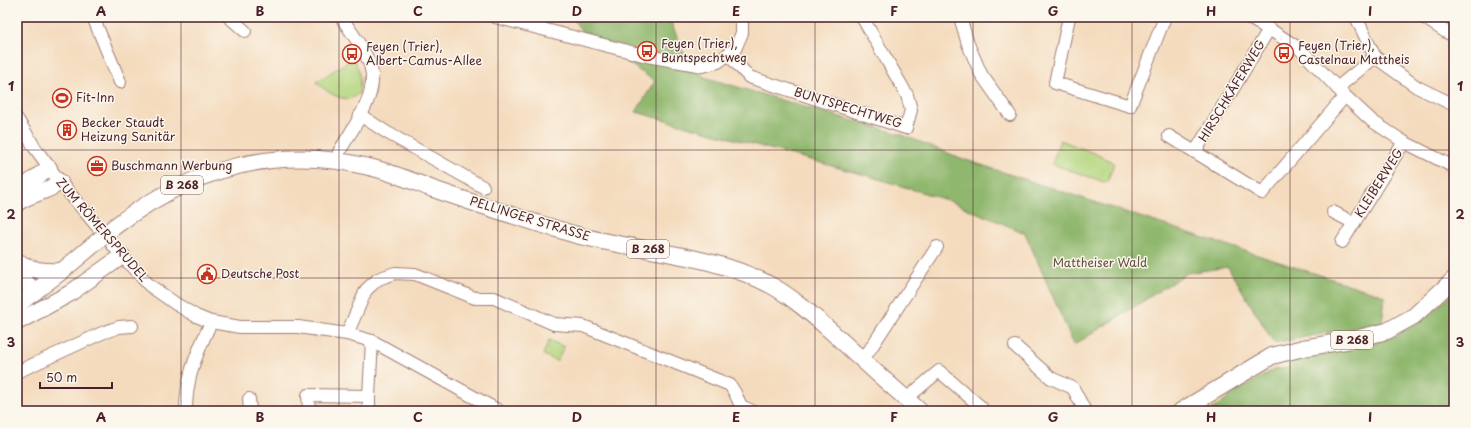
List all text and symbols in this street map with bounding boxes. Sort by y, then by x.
text: A [96,1,106,20]
text: B [256,1,265,20]
text: C [413,1,423,20]
text: D [572,1,582,20]
text: E [732,1,740,20]
text: F [890,1,898,20]
text: G [1048,1,1058,20]
text: H [1206,1,1216,20]
text: I [1368,1,1372,20]
place label: Feyen (Trier), Buntspechtweg [661,34,747,66]
street label: HIRSCHKÄFERWEG [1193,36,1269,145]
place label: Feyen (Trier), Castelnau Mattheis [1298,36,1410,68]
place label: Feyen (Trier), Albert-Camus-Allee [366,37,483,69]
bus stop icon: Feyen (Trier), Buntspechtweg [636,40,658,62]
bus stop icon: Feyen (Trier), Castelnau Mattheis [1273,42,1295,64]
bus stop icon: Feyen (Trier), Albert-Camus-Allee [341,43,363,65]
text: 1 [8,76,14,95]
text: 1 [1457,76,1463,95]
street label: BUNTSPECHTWEG [792,82,905,132]
sports icon: Fit-Inn [51,87,73,109]
place label: Fit-Inn [76,88,115,106]
place label: Becker Staudt Heizung Sanitär [81,113,176,145]
building icon: Becker Staudt Heizung Sanitär [56,119,78,141]
street label: KLEIBERWEG [1350,144,1407,221]
office icon: Buschmann Werbung [86,155,108,177]
place label: Buschmann Werbung [111,156,232,174]
street label: ZUM RÖMERSPRUDEL [52,173,153,285]
road number: B 268 [161,176,203,194]
street label: PELLINGER STRASSE [468,191,593,245]
text: 2 [6,204,16,223]
text: 2 [1455,204,1465,223]
road number: B 268 [627,240,669,258]
park label: Mattheiser Wald [1053,253,1148,271]
public building icon: Deutsche Post [196,263,218,285]
place label: Deutsche Post [221,264,300,282]
road number: B 268 [1331,331,1373,349]
text: 3 [7,332,16,351]
text: 3 [1456,332,1465,351]
scale bar [40,364,112,390]
text: 50 m [46,368,77,386]
text: A [96,407,106,426]
text: B [256,407,265,426]
text: C [413,407,423,426]
text: D [572,407,582,426]
text: E [732,407,740,426]
text: F [890,407,898,426]
text: G [1048,407,1058,426]
text: H [1206,407,1216,426]
text: I [1368,407,1372,426]

